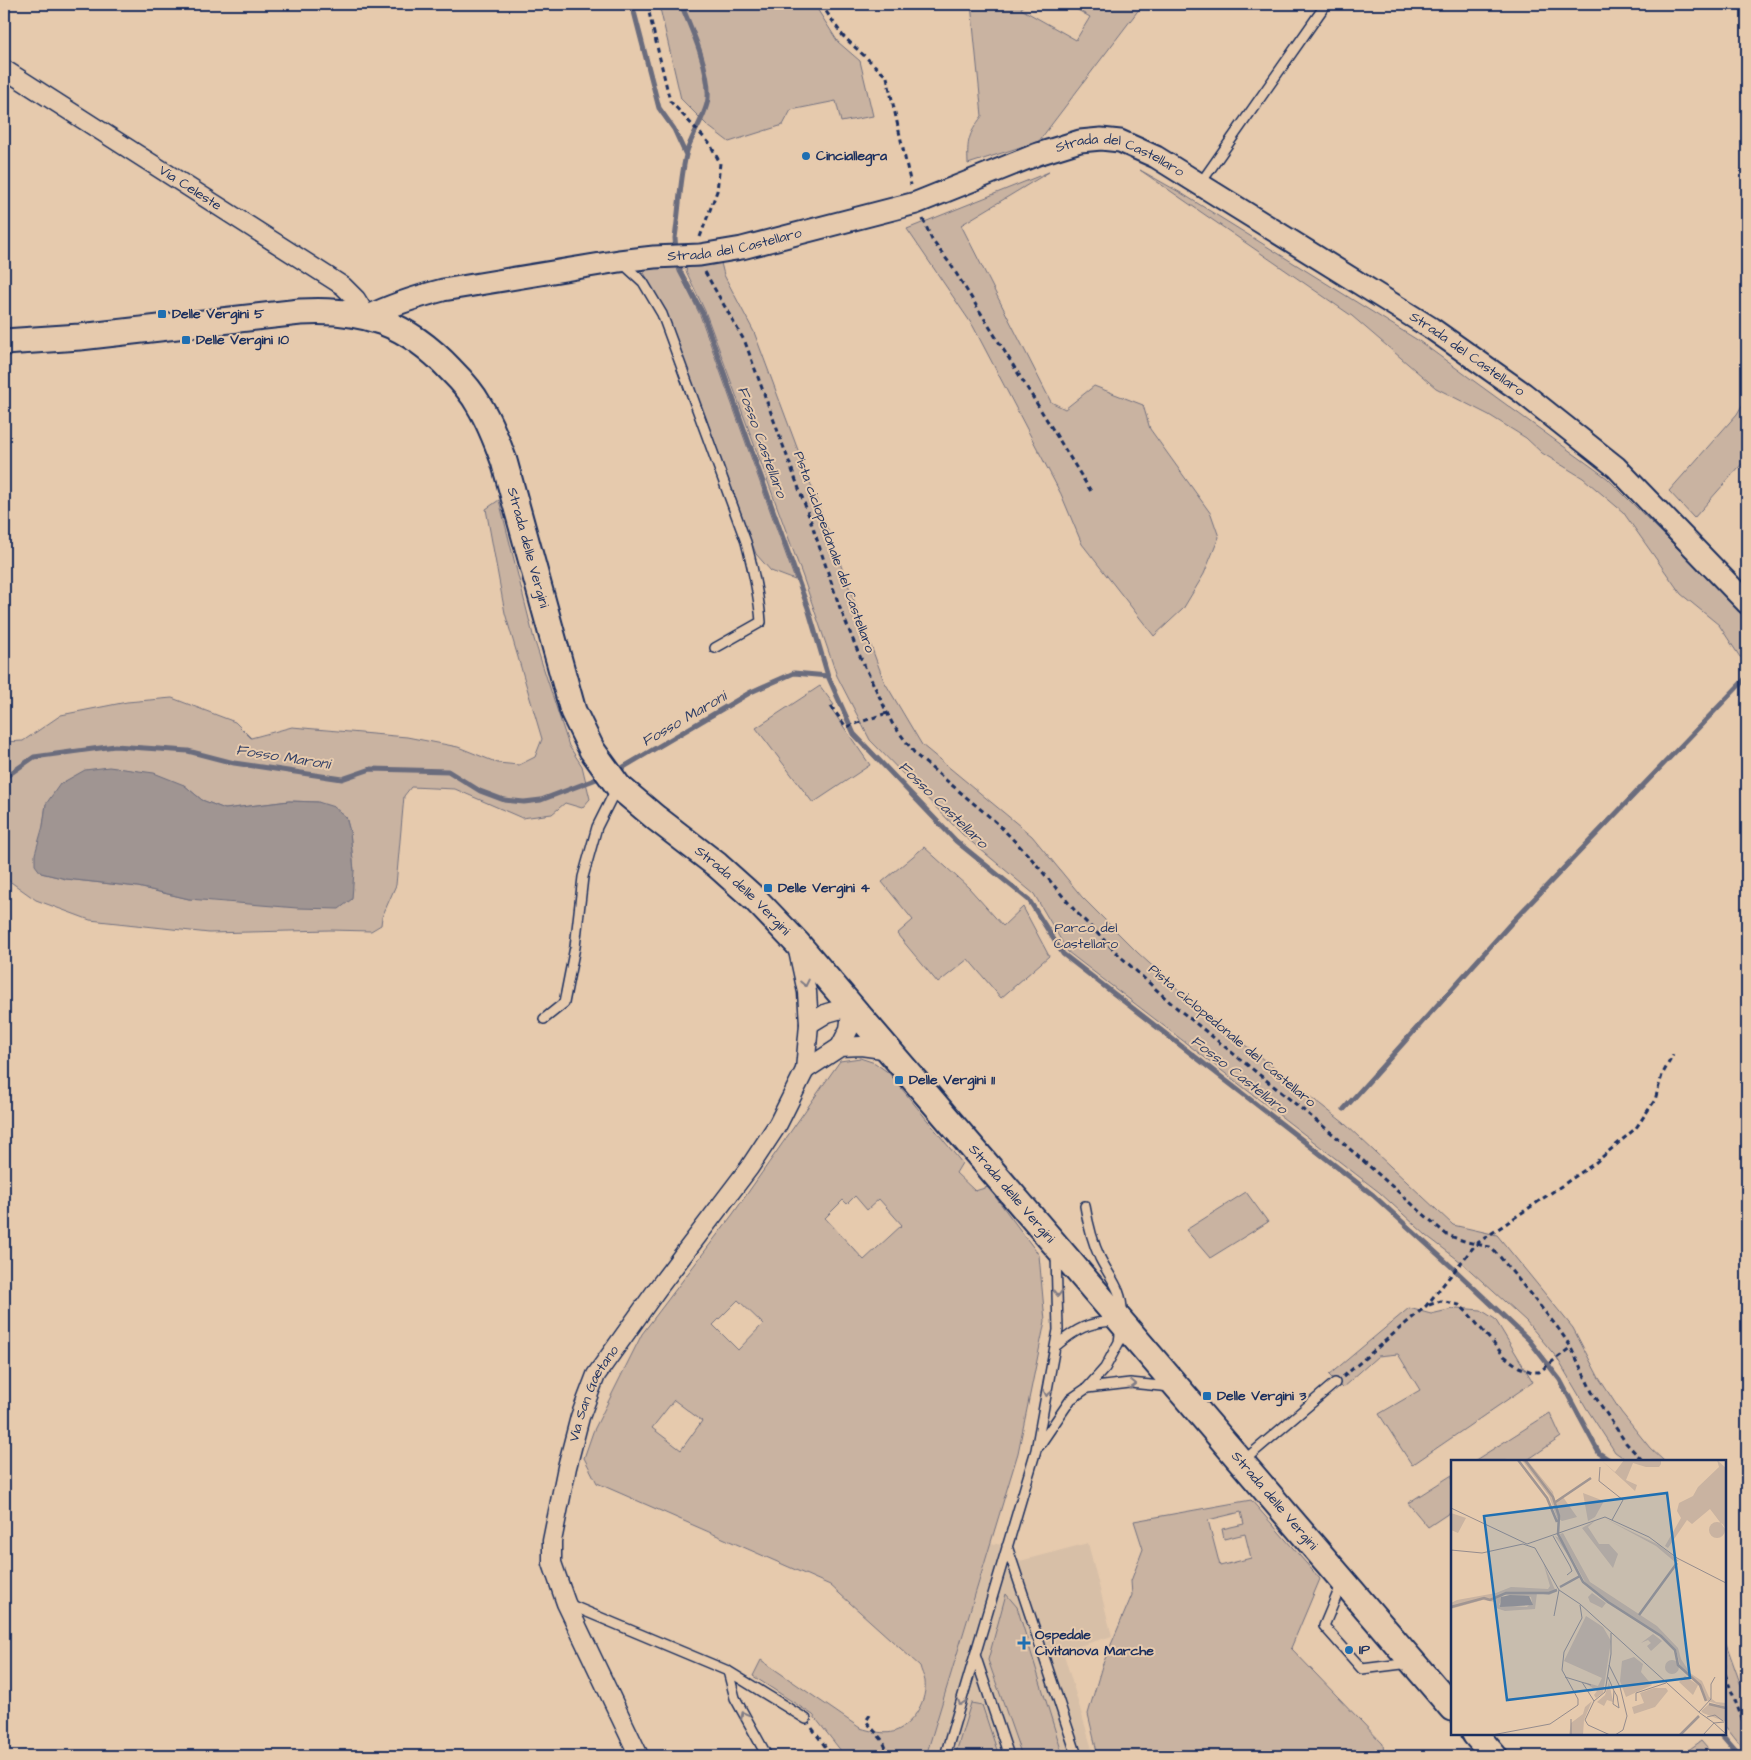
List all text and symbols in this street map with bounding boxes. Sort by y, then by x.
street label: Strada del Castellaro [1053,129,1188,182]
place label: Cinciallegra [816,146,888,167]
marker: Cinciallegra [800,150,812,162]
street label: Via Celeste [155,161,226,216]
street label: Strada del Castellaro [667,223,804,266]
place label: Delle Vergini 5 [172,304,265,325]
street label: Strada del Castellaro [1405,307,1529,401]
marker: Delle Vergini 5 [156,308,168,320]
place label: Delle Vergini 10 [196,330,289,351]
marker: Delle Vergini 10 [180,334,192,346]
water label: Fosso Castellaro [732,383,792,502]
street label: Pista ciclopedonale del Castellaro [788,448,880,656]
street label: Strada delle Vergini [502,485,554,610]
water label: Fosso Maroni [638,685,732,752]
water label: Fosso Maroni [235,739,333,775]
water label: Fosso Castellaro [893,757,994,854]
street label: Strada delle Vergini [690,841,795,940]
place label: Delle Vergini 4 [778,878,870,899]
marker: Delle Vergini 4 [762,882,774,894]
park label: Parco del Castellaro [1054,918,1118,954]
street label: Pista ciclopedonale del Castellaro [1144,960,1320,1112]
one-way arrow [799,979,810,988]
water label: Fosso Castellaro [1186,1031,1293,1120]
place label: Delle Vergini 11 [909,1070,995,1091]
marker: Delle Vergini 11 [893,1074,905,1086]
street label: Strada delle Vergini [964,1140,1060,1248]
one-way arrow [1053,1290,1063,1297]
street label: Via San Gaetano [564,1341,624,1444]
one-way arrow [1129,1379,1137,1389]
place label: Delle Vergini 3 [1217,1386,1307,1407]
one-way arrow [1043,1388,1053,1397]
marker: Delle Vergini 3 [1201,1390,1213,1402]
street label: Strada delle Vergini [1227,1447,1323,1554]
inset map [1451,1460,1726,1735]
place label: Ospedale Civitanova Marche [1035,1625,1154,1661]
marker: Ospedale Civitanova Marche [1017,1636,1031,1650]
place label: IP [1359,1640,1370,1660]
marker: IP [1343,1644,1355,1656]
one-way arrow [957,1697,967,1705]
one-way arrow [740,1711,750,1720]

